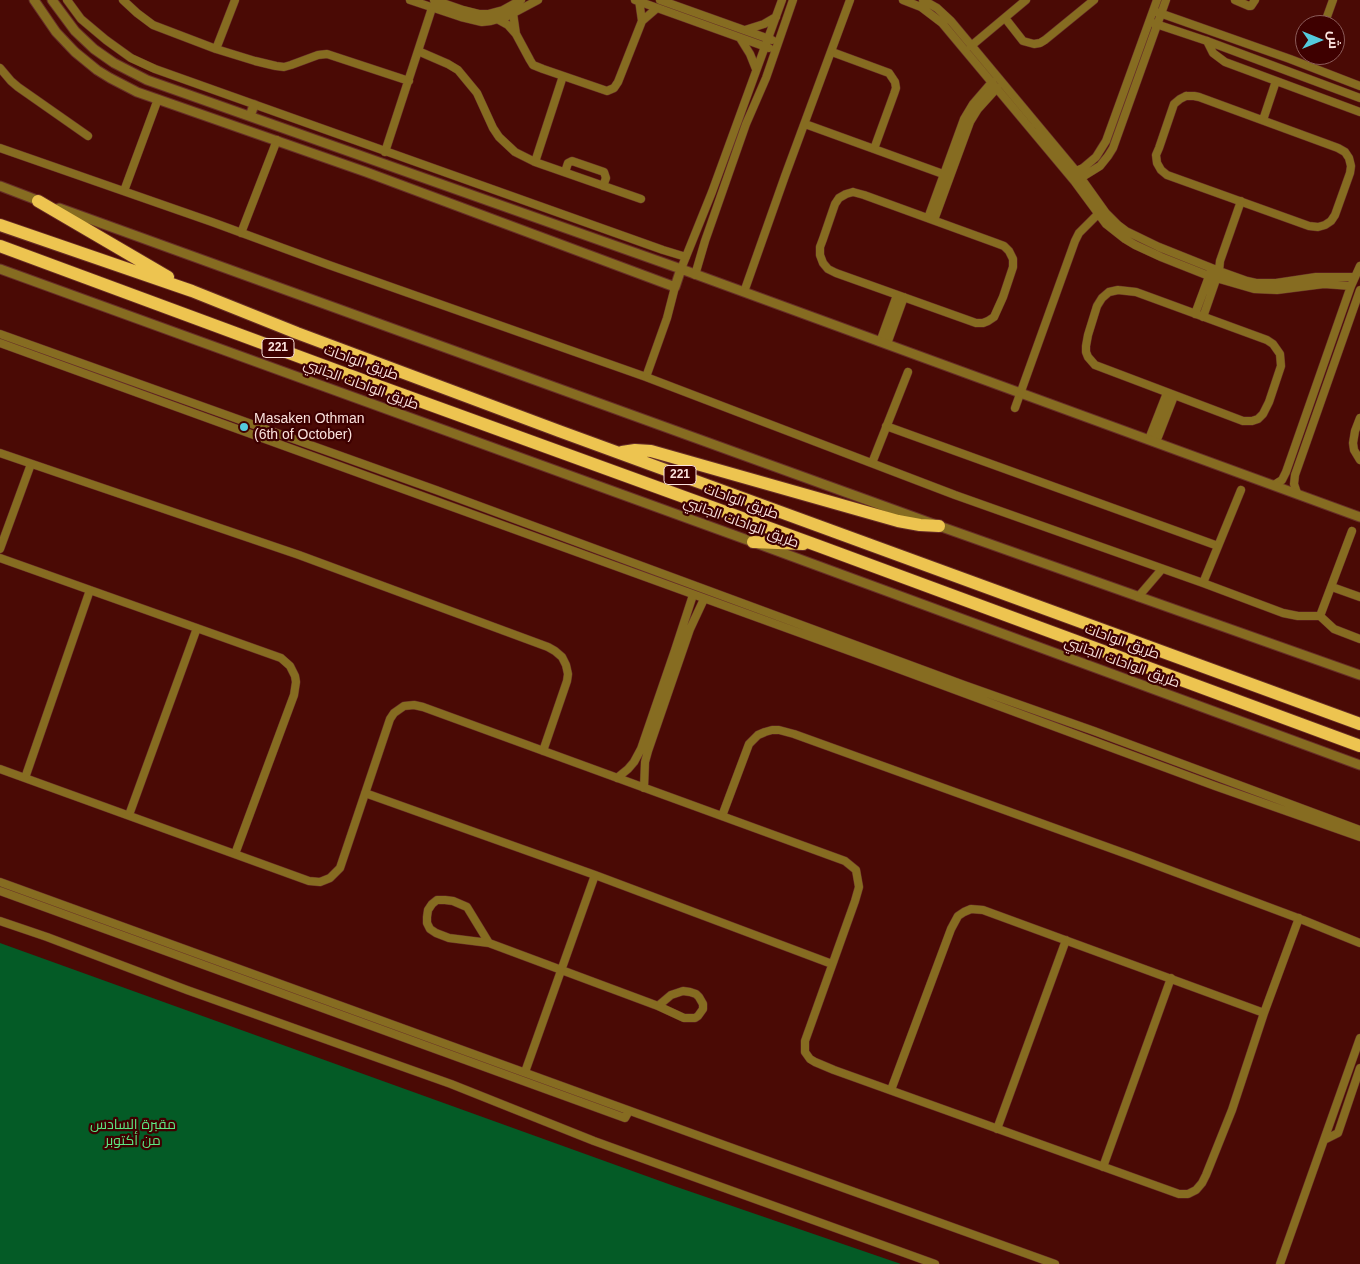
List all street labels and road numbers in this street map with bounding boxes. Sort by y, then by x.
road number: 221 [262,338,294,358]
street label: طريق الواحات [321,342,401,384]
street label: طريق الواحات الجانبي [301,356,421,414]
road number: 221 [664,466,696,484]
street label: طريق الواحات [701,481,781,523]
street label: طريق الواحات الجانبي [681,494,801,552]
street label: طريق الواحات [1082,621,1162,663]
street label: طريق الواحات الجانبي [1062,634,1182,692]

